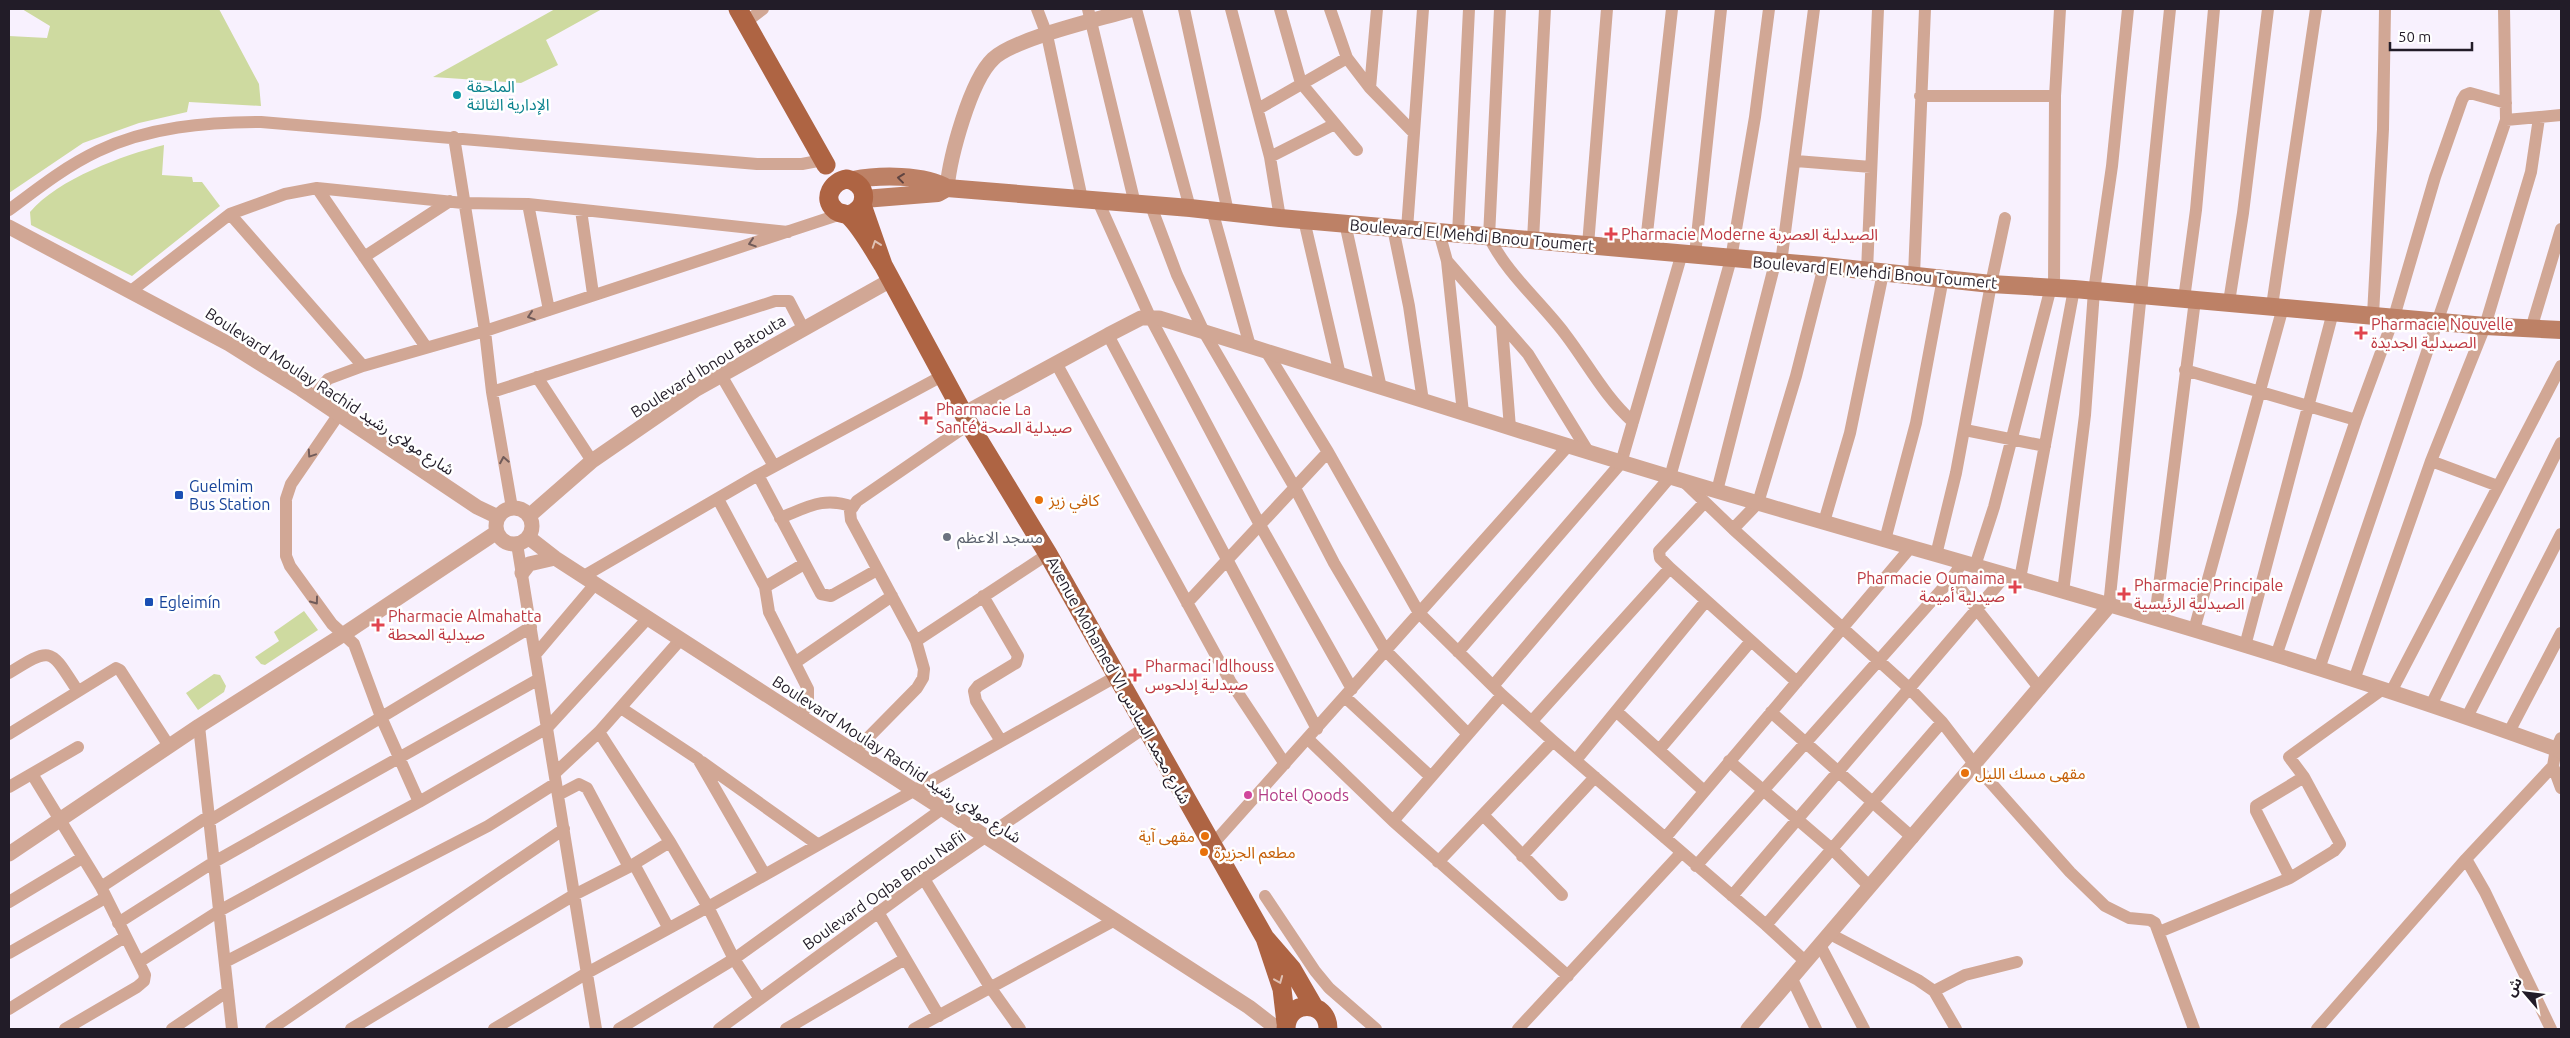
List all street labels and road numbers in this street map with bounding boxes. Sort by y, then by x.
street label: Boulevard El Mehdi Bnou Toumert [1349,215,1596,255]
street label: Boulevard El Mehdi Bnou Toumert [1752,252,1999,292]
street label: Boulevard Moulay Rachid شارع مولاي رشيد [200,304,458,482]
street label: Boulevard Ibnou Batouta [627,311,789,421]
street label: Avenue Mohamed VI شارع محمد السادس [1040,553,1195,809]
street label: Boulevard Moulay Rachid شارع مولاي رشيد [767,672,1025,850]
street label: Boulevard Oqba Bnou Nafii [799,827,969,953]

